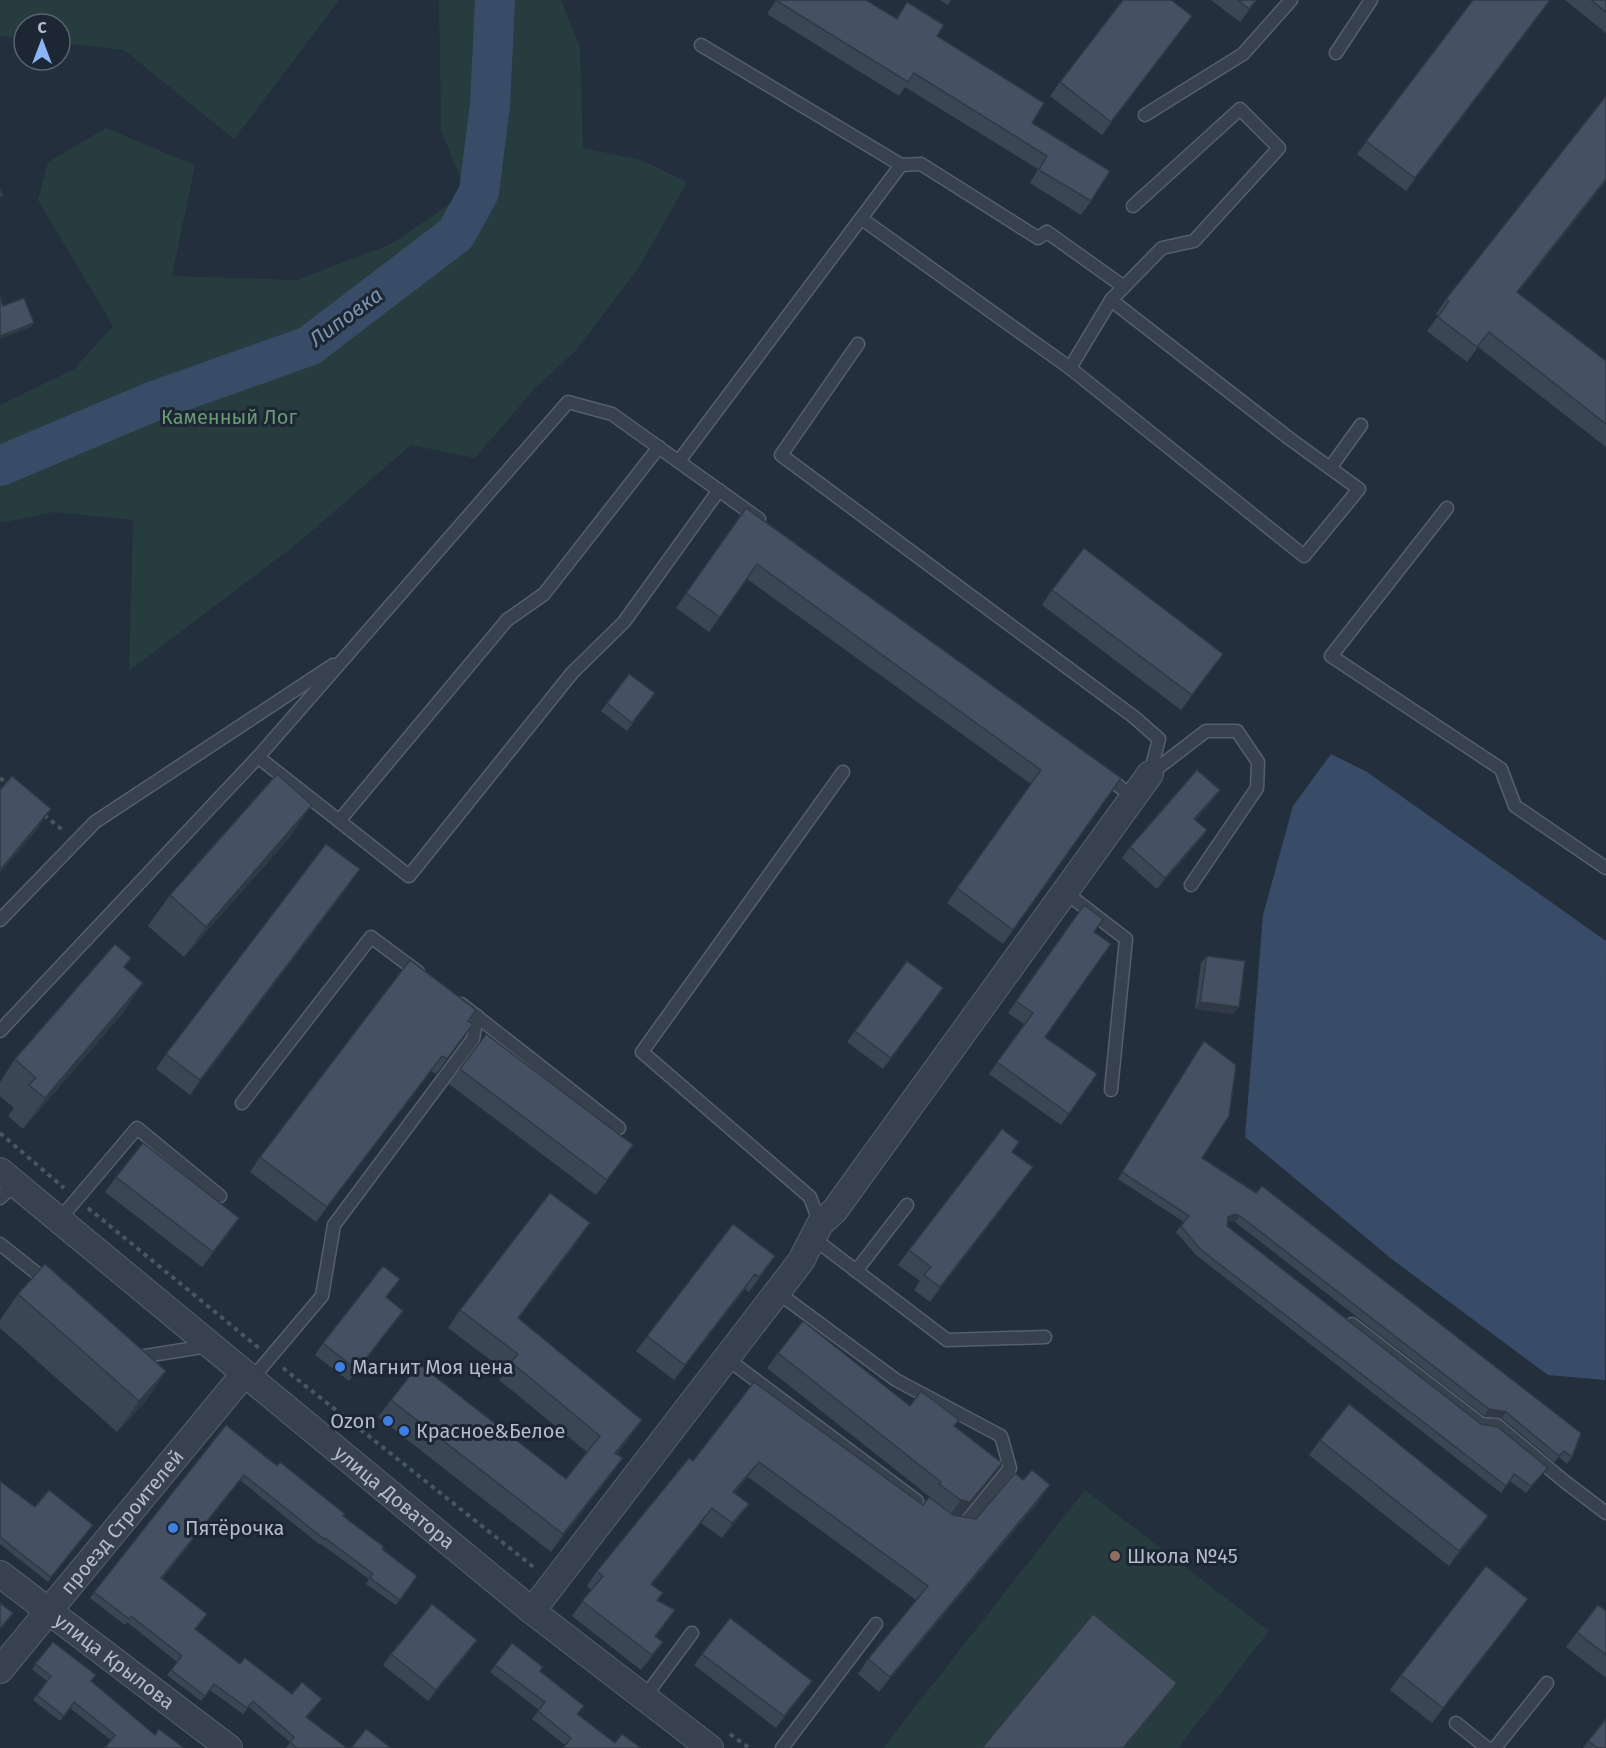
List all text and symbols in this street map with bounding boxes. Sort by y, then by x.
north arrow [12,12,72,72]
text: С [37,18,47,37]
water label: Липовка [303,282,388,353]
park label: Каменный Лог [161,405,297,429]
place label: Магнит Моя цена [352,1355,514,1379]
marker: Магнит Моя цена [333,1360,347,1374]
place label: Ozon [330,1409,376,1433]
marker: Ozon [381,1414,395,1428]
place label: Красное&Белое [416,1419,565,1443]
marker: Красное&Белое [397,1424,411,1438]
street label: улица Доватора [329,1440,460,1554]
street label: проезд Строителей [55,1445,189,1599]
place label: Пятёрочка [185,1516,285,1540]
marker: Пятёрочка [166,1521,180,1535]
place label: Школа №45 [1127,1544,1238,1568]
marker: Школа №45 [1108,1549,1122,1563]
street label: улица Крылова [50,1608,179,1714]

